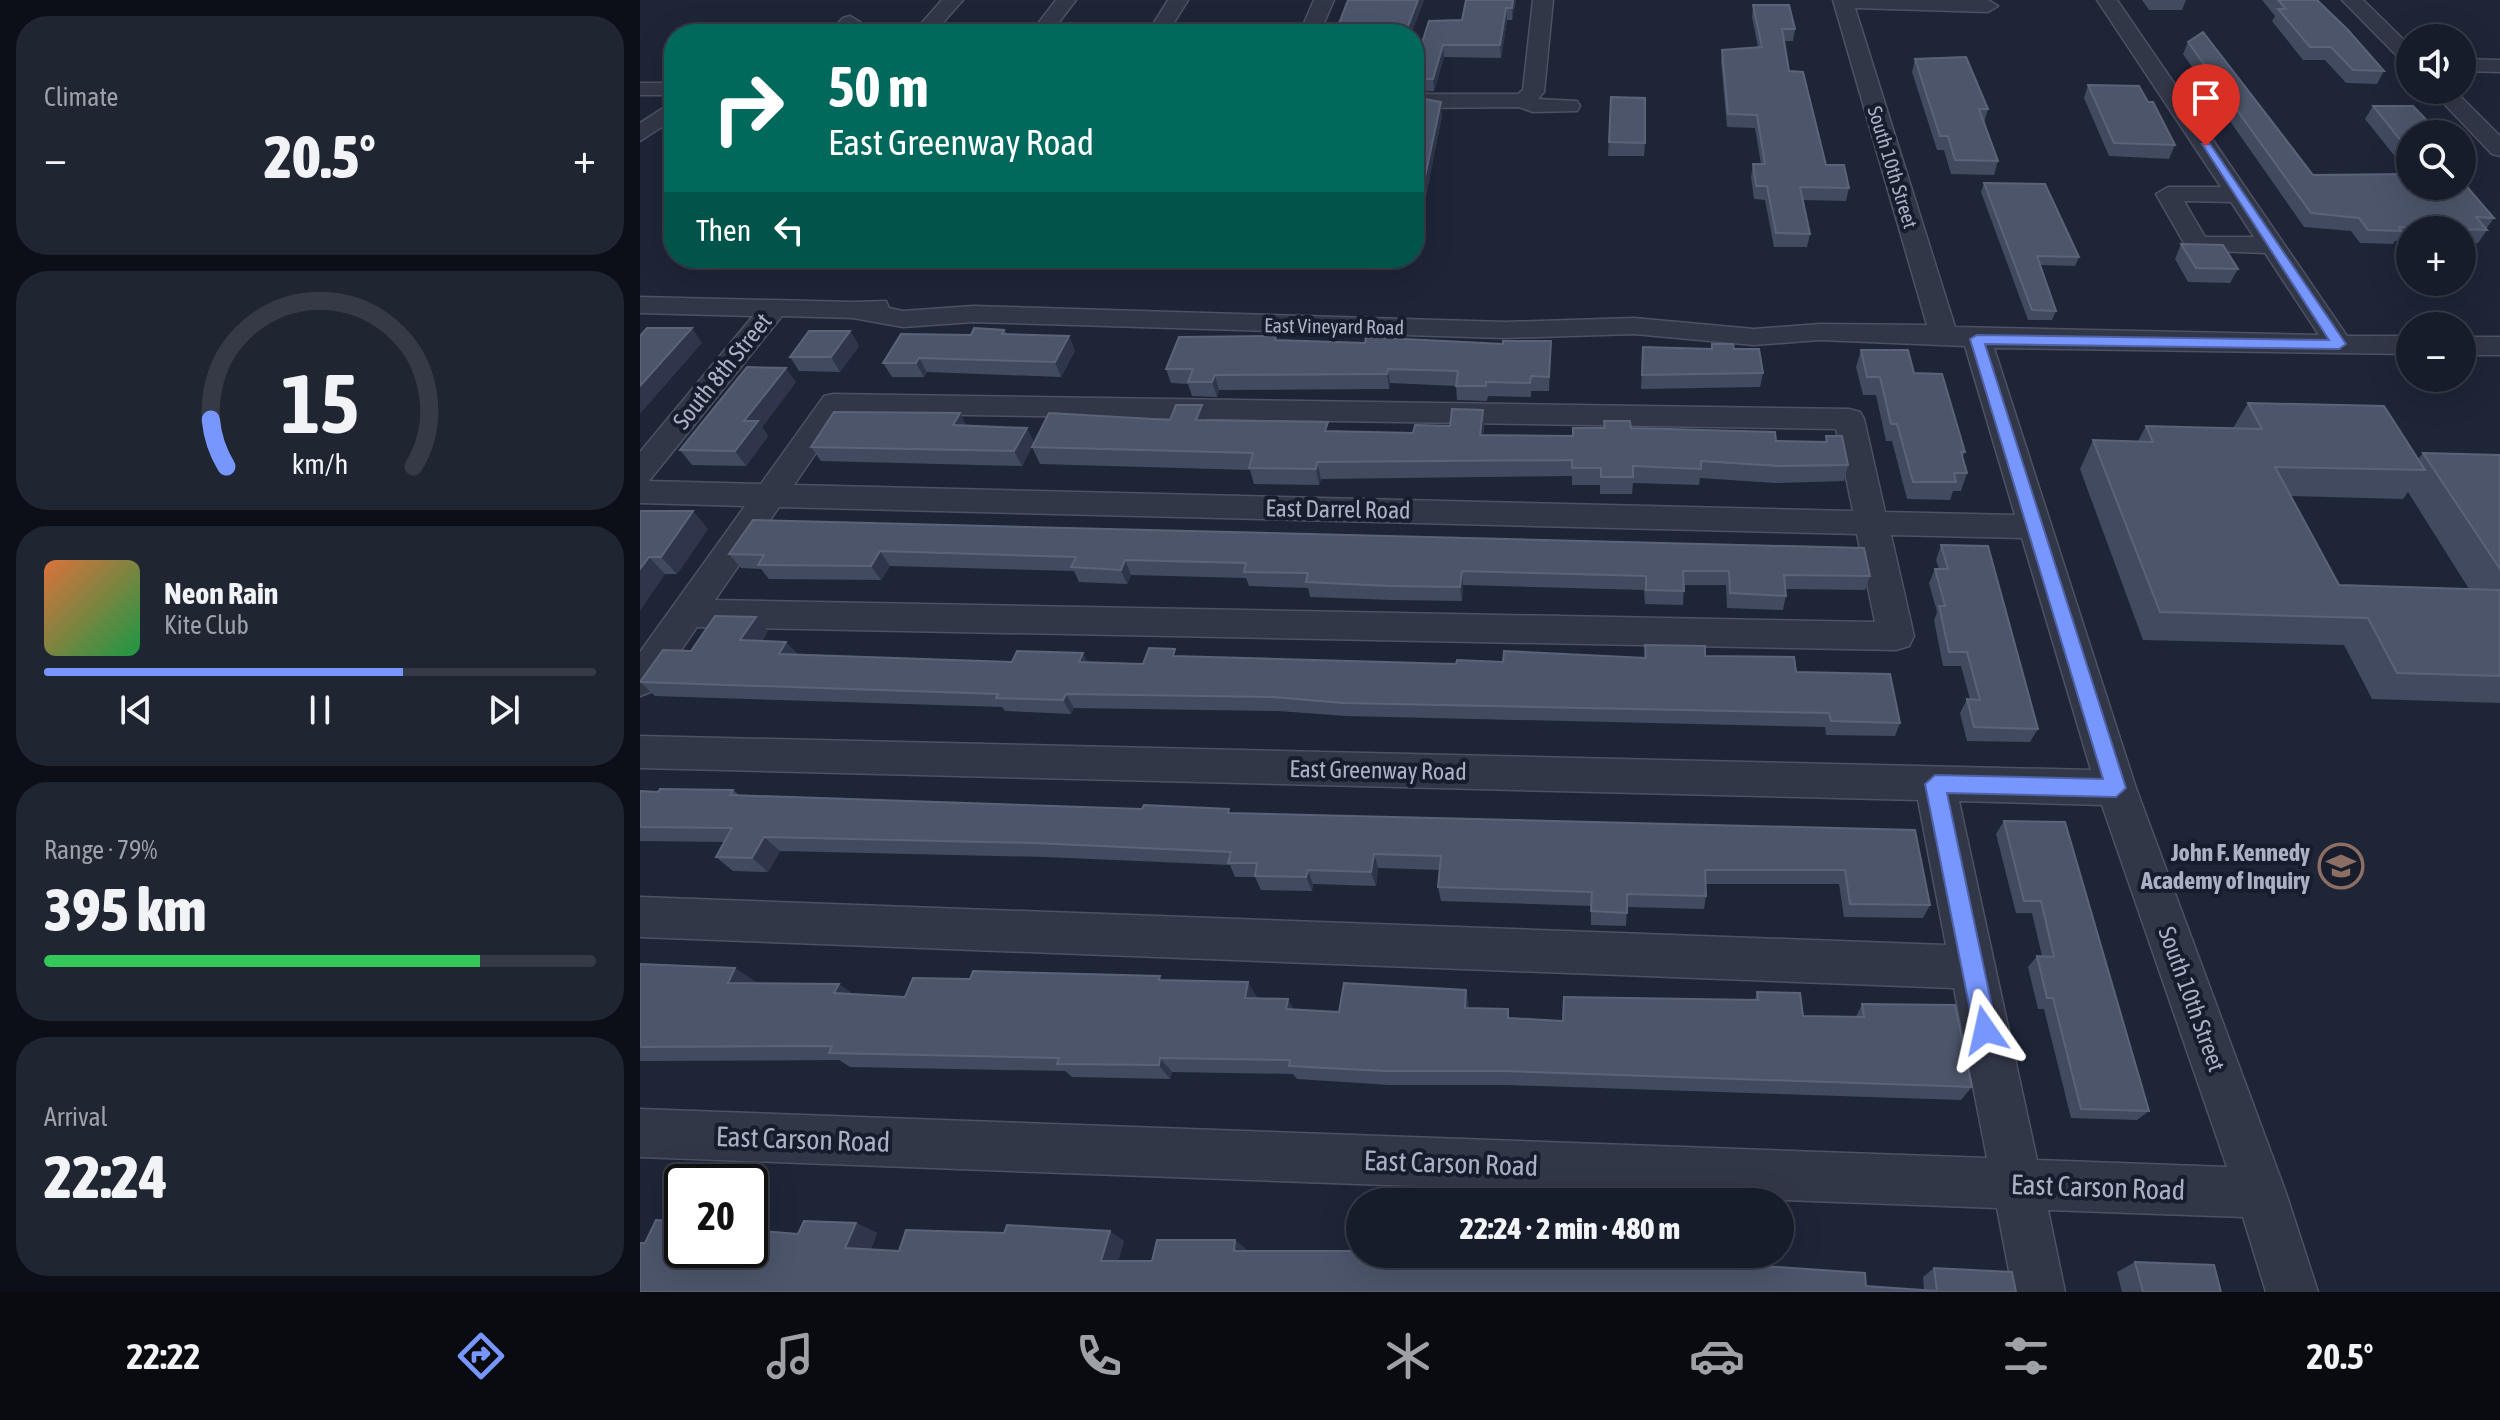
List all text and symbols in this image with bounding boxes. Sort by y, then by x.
map controls [2396,24,2476,392]
button: sound [2396,24,2476,104]
text: 50 m [828,55,929,119]
icon: right [696,56,800,160]
pin [2172,64,2240,146]
icon: arrive [2184,76,2228,120]
text: Climate [44,82,118,112]
street label: South 10th Street [1864,103,1923,231]
button: search [2396,120,2476,200]
text: East Greenway Road [828,121,1094,163]
text: 20.5° [264,122,376,191]
text: − [44,132,67,182]
text: + [573,132,596,182]
icon: left [767,208,811,252]
text: Then [696,213,751,247]
button: + [2396,216,2476,296]
street label: South 8th Street [667,308,777,434]
button: − [2396,312,2476,392]
street label: East Vineyard Road [1264,313,1404,339]
text: 15 [281,354,359,450]
text: km/h [292,447,348,480]
street label: East Darrel Road [1265,494,1411,524]
text: Neon Rain [164,576,278,610]
text: Kite Club [164,610,249,640]
icon: previous [114,688,158,732]
icon: pause [298,688,342,732]
icon: next [482,688,526,732]
street label: East Greenway Road [1289,755,1467,785]
text: Range · 79% [44,835,157,865]
place label: John F. Kennedy Academy of Inquiry [2140,839,2310,894]
school or university icon: John F. Kennedy Academy of Inquiry [2317,842,2365,890]
text: 395 km [44,875,206,944]
street label: South 10th Street [2153,923,2231,1075]
position arrow [1943,988,2027,1072]
text: Arrival [44,1102,108,1132]
street label: East Carson Road [715,1120,891,1158]
text: 22:24 [44,1142,167,1211]
street label: East Carson Road [1363,1144,1539,1182]
speed limit sign: 20 [664,1164,768,1268]
street label: East Carson Road [2010,1168,2186,1206]
text: 22:24 · 2 min · 480 m [1460,1211,1680,1245]
icon: directions [453,1328,509,1384]
icon: music [762,1328,818,1384]
icon: phone [1071,1328,1127,1384]
icon: climate [1380,1328,1436,1384]
icon: car [1689,1328,1745,1384]
icon: filters [1998,1328,2054,1384]
text: 22:22 [126,1335,201,1377]
text: 20.5° [2306,1335,2374,1377]

